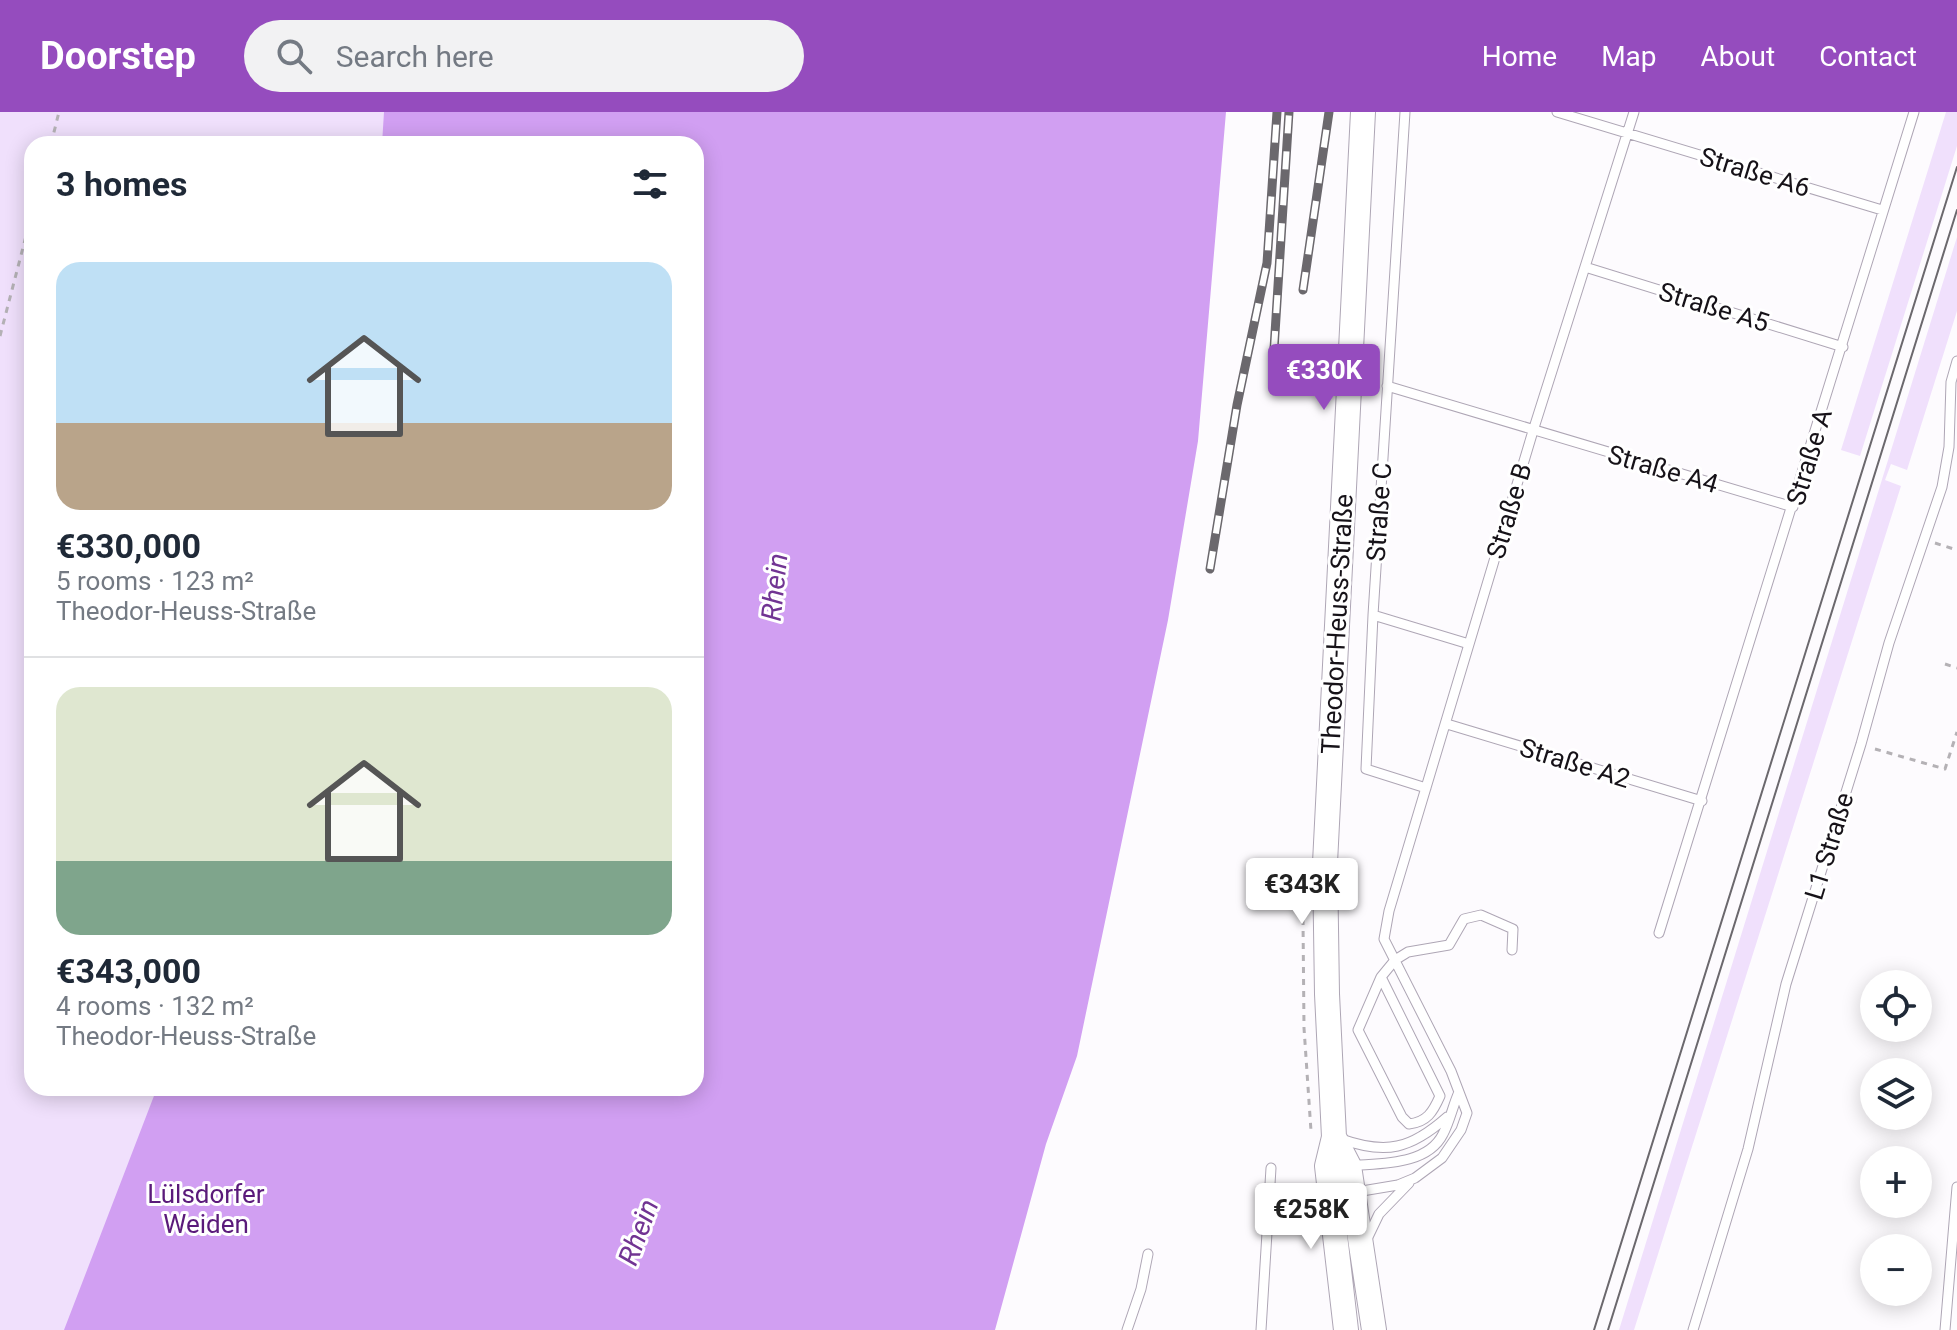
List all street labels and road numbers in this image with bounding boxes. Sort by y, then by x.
street label: Straße A6 [1696,141,1814,203]
street label: Straße A5 [1655,276,1773,338]
street label: Straße A [1780,405,1838,509]
street label: Straße A4 [1604,439,1722,499]
street label: Straße B [1480,460,1538,562]
street label: Straße C [1361,462,1397,562]
street label: Theodor-Heuss-Straße [1315,493,1359,755]
street label: Straße A2 [1516,732,1634,794]
street label: L1 Straße [1798,789,1860,903]

